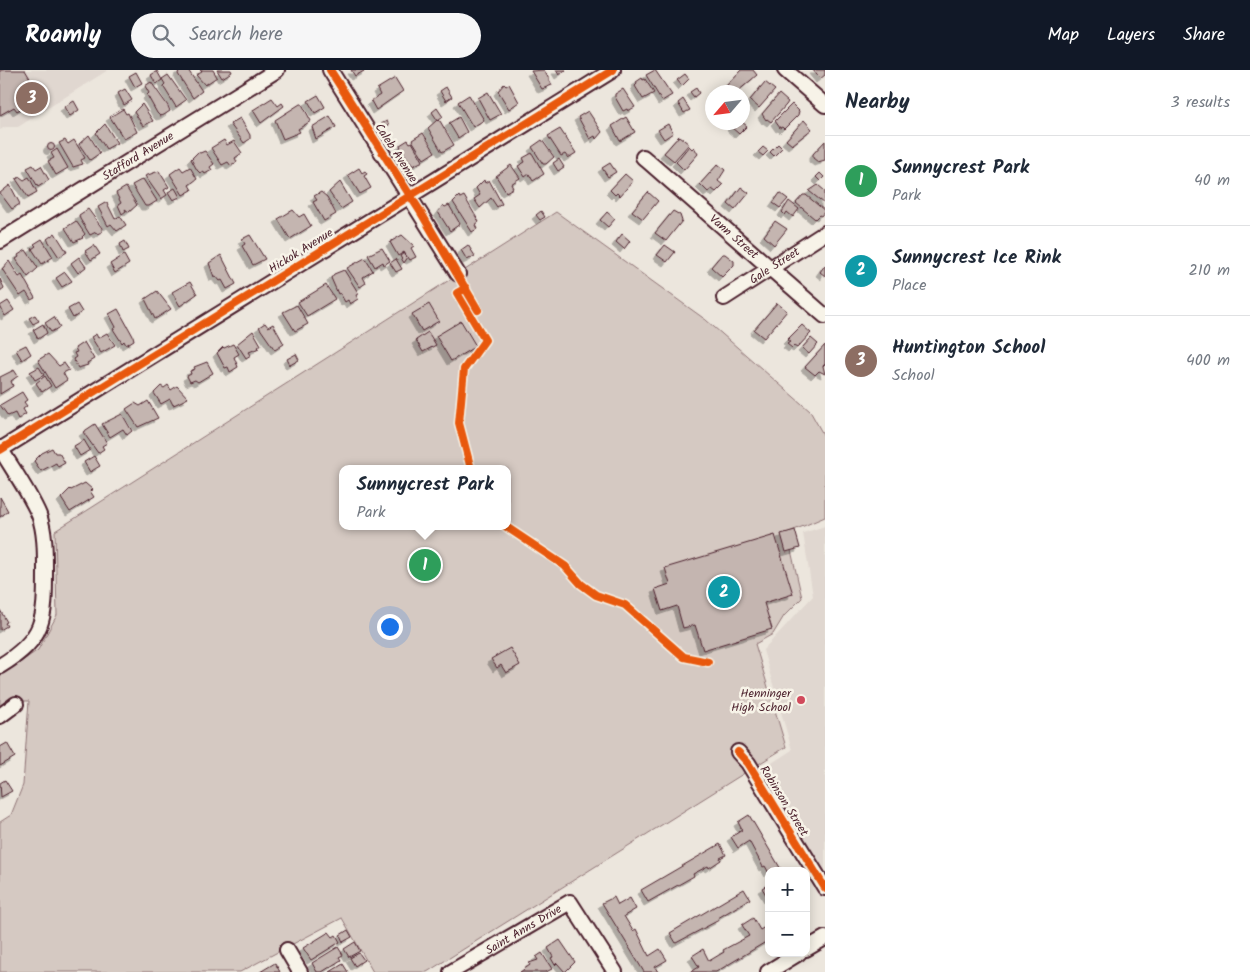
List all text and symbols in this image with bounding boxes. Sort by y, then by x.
search box [131,13,481,58]
text: Roamly [25,16,101,55]
text: Search here [189,20,283,50]
icon: search [149,21,177,49]
text: Map [1048,21,1079,50]
text: Layers [1107,21,1155,50]
text: Share [1183,21,1225,50]
pin: 3 [16,79,48,117]
north arrow [705,85,750,130]
text: Nearby [845,86,910,119]
text: 3 results [1171,90,1230,115]
street label: Caleb Avenue [370,119,423,187]
street label: Stafford Avenue [98,126,178,185]
text: Sunnycrest Park [892,153,1029,183]
text: 1 [859,168,863,193]
text: 40 m [1194,168,1230,193]
text: Park [892,183,921,208]
street label: Vann Street [705,210,763,264]
street label: Hickok Avenue [265,223,338,278]
street label: Gale Street [745,242,804,289]
text: Sunnycrest Ice Rink [892,243,1061,273]
text: 2 [856,258,866,283]
text: 210 m [1189,258,1230,283]
text: Place [892,273,926,298]
text: Huntington School [892,333,1045,363]
text: 3 [857,348,865,373]
text: 400 m [1186,348,1230,373]
text: School [892,363,935,388]
popup [339,465,511,530]
text: Sunnycrest Park [356,470,494,500]
text: Park [356,500,385,525]
pin: 1 [409,546,441,584]
pin: 2 [708,573,740,611]
your location [377,614,403,640]
place label: Henninger High School [731,684,792,717]
marker: Henninger High School [795,694,807,706]
street label: Robinson Street [755,762,813,840]
map controls [765,867,810,957]
button: + [765,867,810,912]
street label: Saint Anns Drive [482,899,566,959]
button: − [765,912,810,957]

